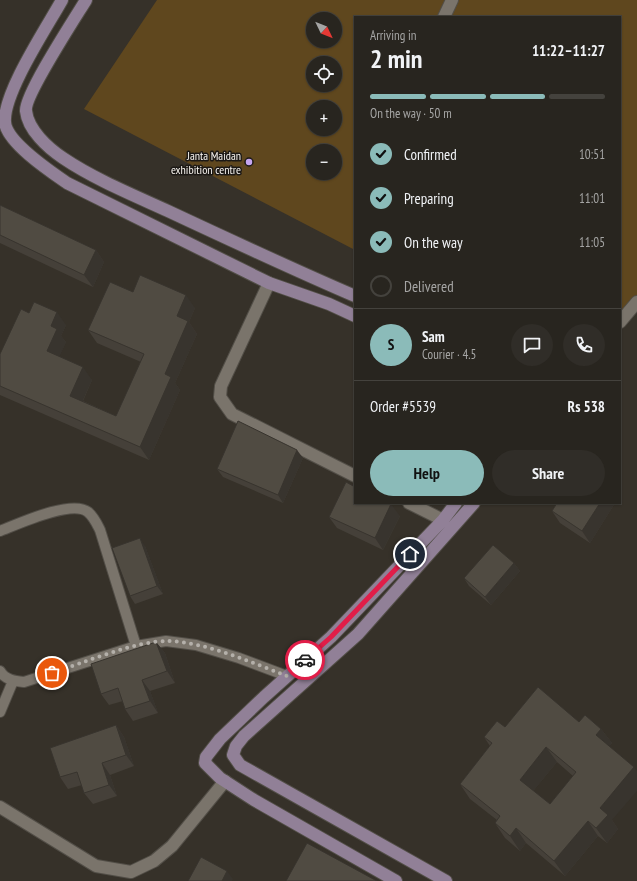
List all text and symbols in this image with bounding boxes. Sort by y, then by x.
north arrow [306,12,342,48]
map controls [306,12,342,180]
text: Arriving in [370,27,417,44]
text: 11:22–11:27 [532,41,605,60]
text: 2 min [370,42,423,75]
button: locate [306,56,342,92]
button: + [306,100,342,136]
text: On the way · 50 m [370,105,452,122]
icon: check [370,143,392,165]
button: − [306,144,342,180]
text: Confirmed [404,145,457,164]
text: 10:51 [579,146,605,163]
place label: Janta Maidan exhibition centre [171,148,241,177]
marker: Janta Maidan exhibition centre [244,157,254,167]
icon: check [370,187,392,209]
text: Preparing [404,189,454,208]
text: 11:01 [579,190,605,207]
icon: check [370,231,392,253]
text: On the way [404,233,463,252]
text: 11:05 [579,234,605,251]
text: Delivered [404,277,454,296]
button: chat [511,324,553,366]
button: phone [563,324,605,366]
text: Sam [422,327,445,346]
text: S [388,335,394,354]
text: Courier · 4.5 [422,346,476,363]
text: Order #5539 [370,397,436,416]
text: Rs 538 [568,397,605,416]
button: Help [370,450,484,496]
button: Share [492,450,605,496]
pin [393,537,427,571]
icon: home [399,543,421,565]
courier [285,640,325,680]
icon: car [294,649,316,671]
pin [35,656,69,690]
icon: bag [41,662,63,684]

